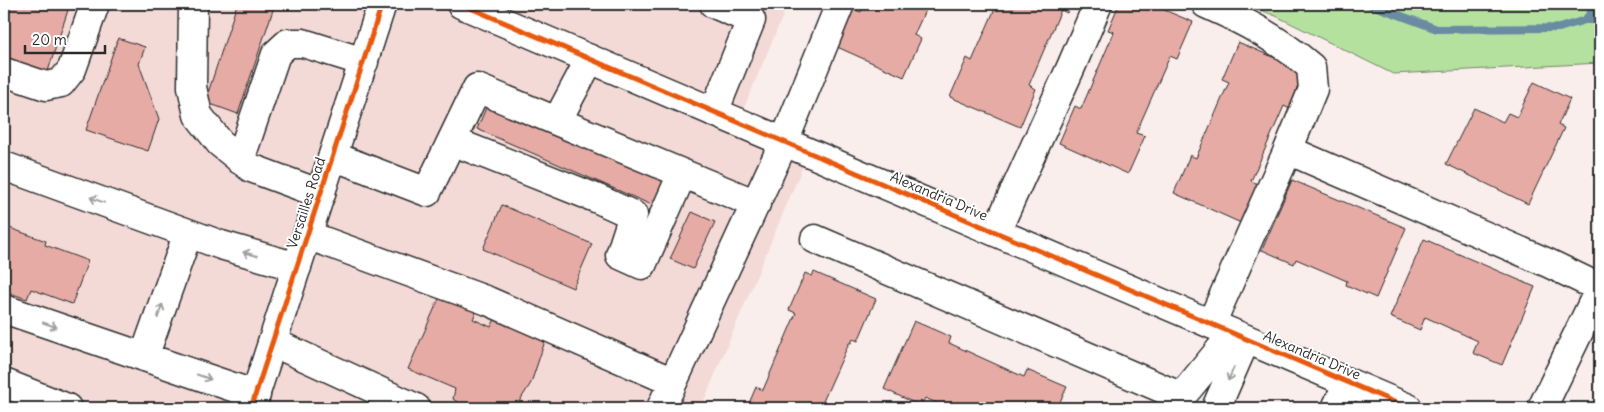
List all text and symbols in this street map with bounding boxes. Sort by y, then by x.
scale bar [25,22,105,54]
text: 20 m [32,30,67,49]
street label: Versailles Road [283,155,329,251]
street label: Alexandria Drive [888,167,990,225]
one-way arrow [90,194,105,204]
one-way arrow [243,248,259,258]
one-way arrow [156,304,165,319]
one-way arrow [42,321,57,330]
street label: Alexandria Drive [1261,326,1363,384]
one-way arrow [1225,366,1235,381]
one-way arrow [195,373,211,382]

